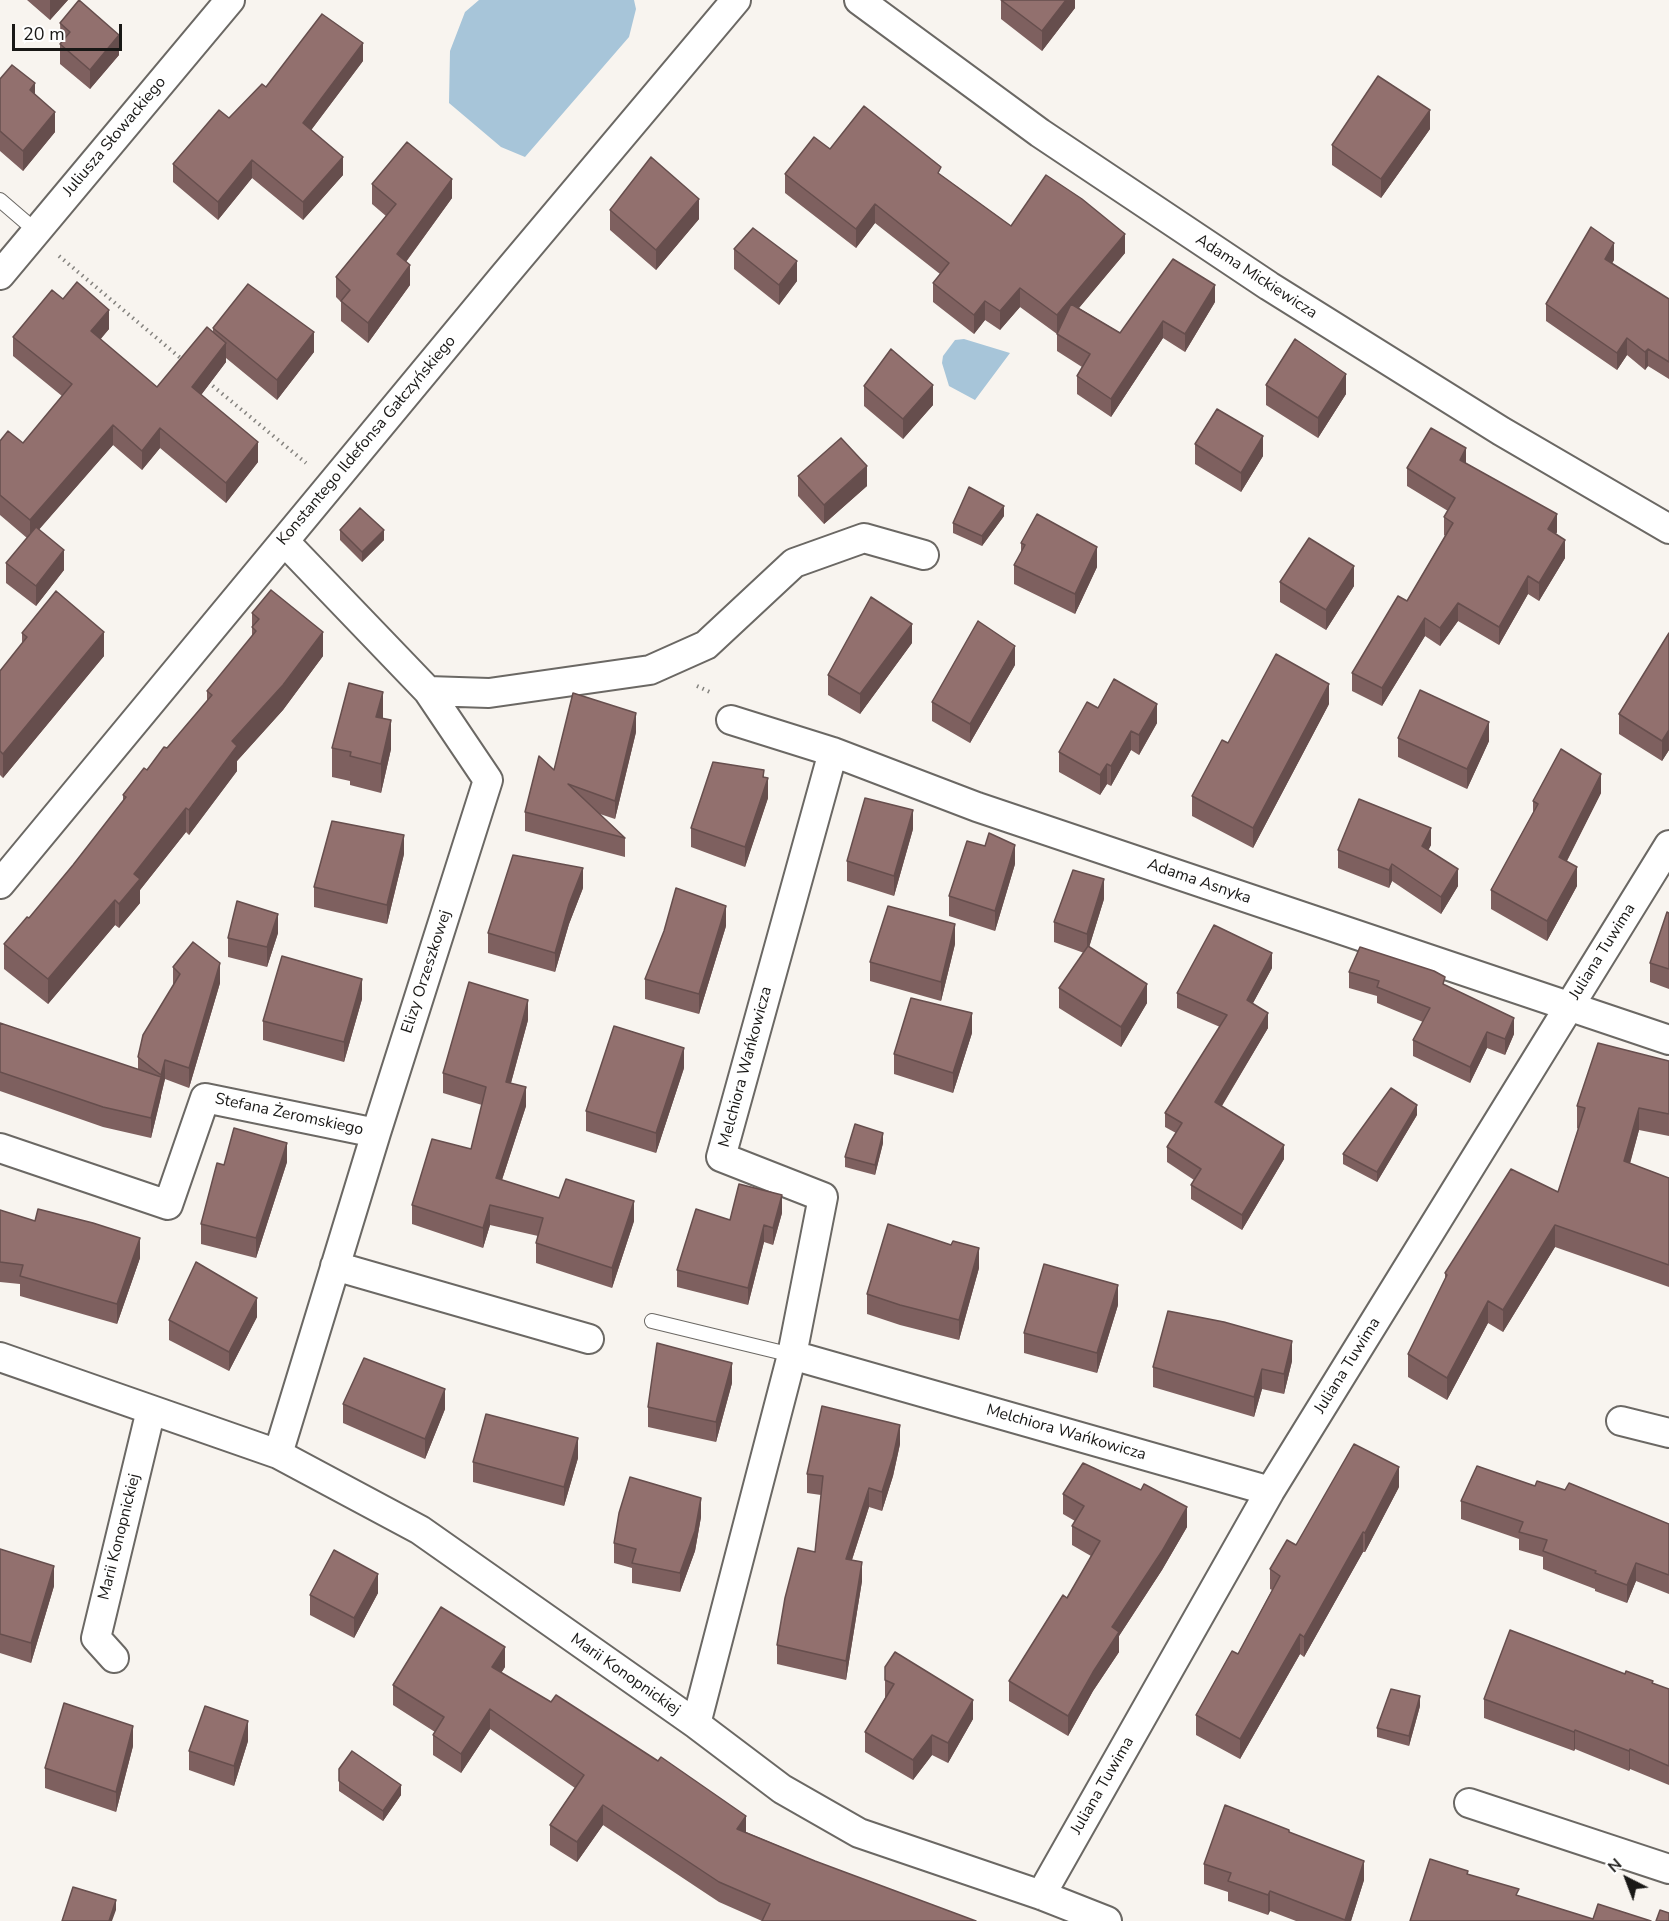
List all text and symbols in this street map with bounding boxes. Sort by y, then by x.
scale bar [15,12,124,50]
text: 20 m [23,22,65,46]
street label: Juliusza Słowackiego [59,73,171,201]
street label: Adama Mickiewicza [1192,231,1320,323]
street label: Konstantego Ildefonsa Gałczyńskiego [274,332,460,550]
street label: Adama Asnyka [1145,855,1253,909]
street label: Juliana Tuwima [1566,900,1640,1004]
street label: Elizy Orzeszkowej [398,908,456,1036]
street label: Melchiora Wańkowicza [715,985,777,1149]
street label: Stefana Żeromskiego [213,1090,365,1140]
street label: Juliana Tuwima [1311,1314,1385,1418]
street label: Melchiora Wańkowicza [984,1401,1148,1465]
street label: Marii Konopnickiej [95,1472,145,1602]
street label: Marii Konopnickiej [566,1630,684,1720]
street label: Juliana Tuwima [1067,1734,1139,1838]
north arrow [1597,1849,1657,1909]
text: N [1603,1853,1627,1878]

